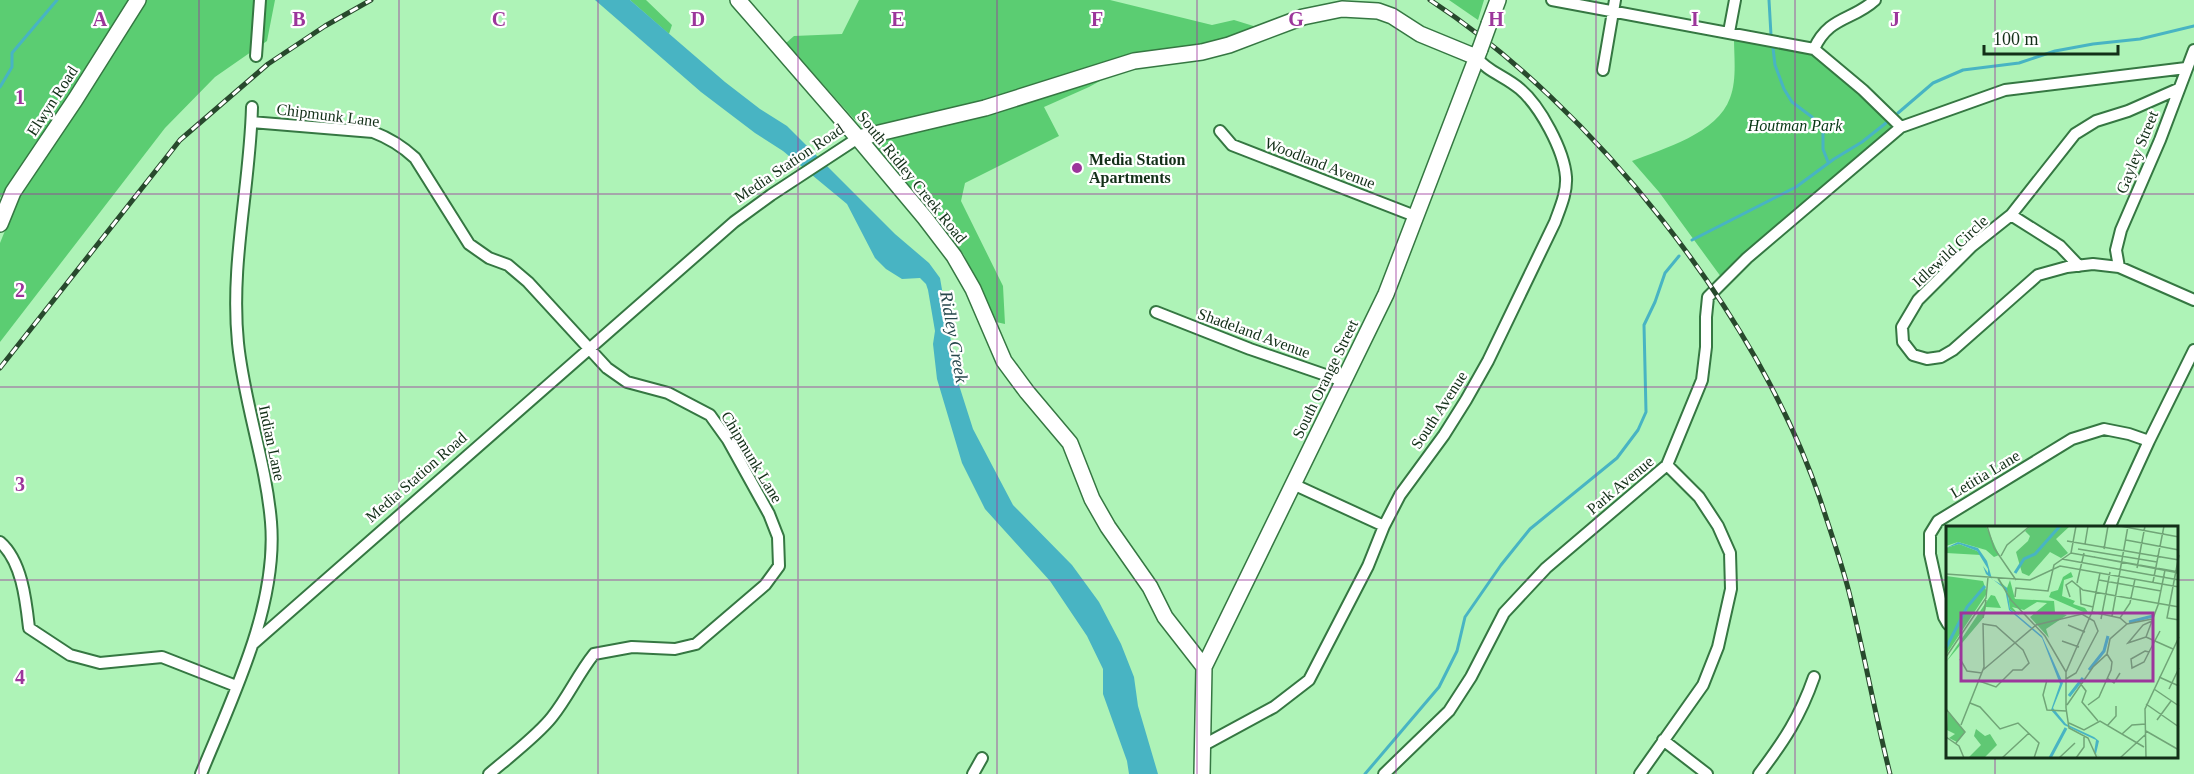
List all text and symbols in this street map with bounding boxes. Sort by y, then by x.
text: A [93,8,108,30]
text: B [292,8,306,30]
text: C [492,8,506,30]
text: D [691,8,705,30]
text: E [891,8,905,30]
text: F [1091,8,1103,30]
text: G [1288,8,1304,30]
text: H [1488,8,1504,30]
text: I [1691,8,1699,30]
text: J [1890,8,1900,30]
scale bar [1984,18,2118,56]
text: 100 m [1993,29,2039,49]
street label: Elwyn Road [23,63,82,140]
text: 1 [15,86,25,108]
street label: Chipmunk Lane [275,100,380,131]
street label: South Ridley Creek Road [853,108,970,247]
street label: Gayley Street [2113,108,2162,196]
park label: Houtman Park [1747,117,1843,134]
street label: Media Station Road [731,120,847,206]
street label: Woodland Avenue [1262,134,1378,192]
place label: Media Station Apartments [1089,151,1186,187]
marker: Media Station Apartments [1070,161,1084,175]
street label: Idlewild Circle [1909,212,1991,290]
text: 2 [15,279,25,301]
water label: Ridley Creek [936,289,972,385]
street label: Shadeland Avenue [1195,305,1313,361]
street label: South Orange Street [1289,316,1362,441]
street label: South Avenue [1408,368,1470,452]
street label: Indian Lane [256,404,288,482]
street label: Chipmunk Lane [717,408,786,506]
street label: Media Station Road [362,429,470,525]
street label: Letitia Lane [1947,447,2023,501]
street label: Park Avenue [1584,452,1656,518]
text: 3 [15,473,25,495]
inset map [1946,526,2179,759]
text: 4 [15,666,25,688]

